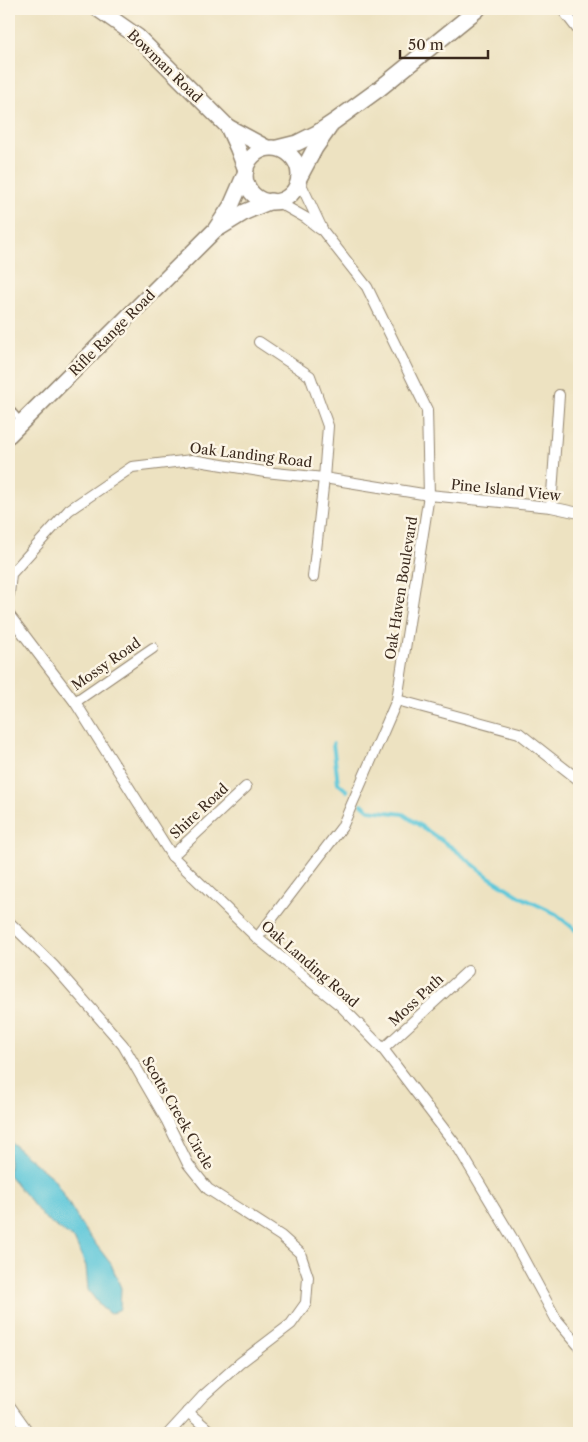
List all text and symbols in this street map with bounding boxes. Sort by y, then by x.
street label: Bowman Road [124,26,207,107]
scale bar [400,28,488,60]
text: 50 m [408,35,444,54]
street label: Rifle Range Road [65,286,159,380]
street label: Oak Landing Road [189,439,314,471]
street label: Pine Island View [450,475,562,505]
street label: Oak Haven Boulevard [381,515,421,661]
street label: Mossy Road [68,633,144,694]
street label: Shire Road [166,779,232,843]
street label: Oak Landing Road [258,917,363,1012]
street label: Moss Path [385,970,447,1030]
street label: Scotts Creek Circle [138,1053,218,1173]

